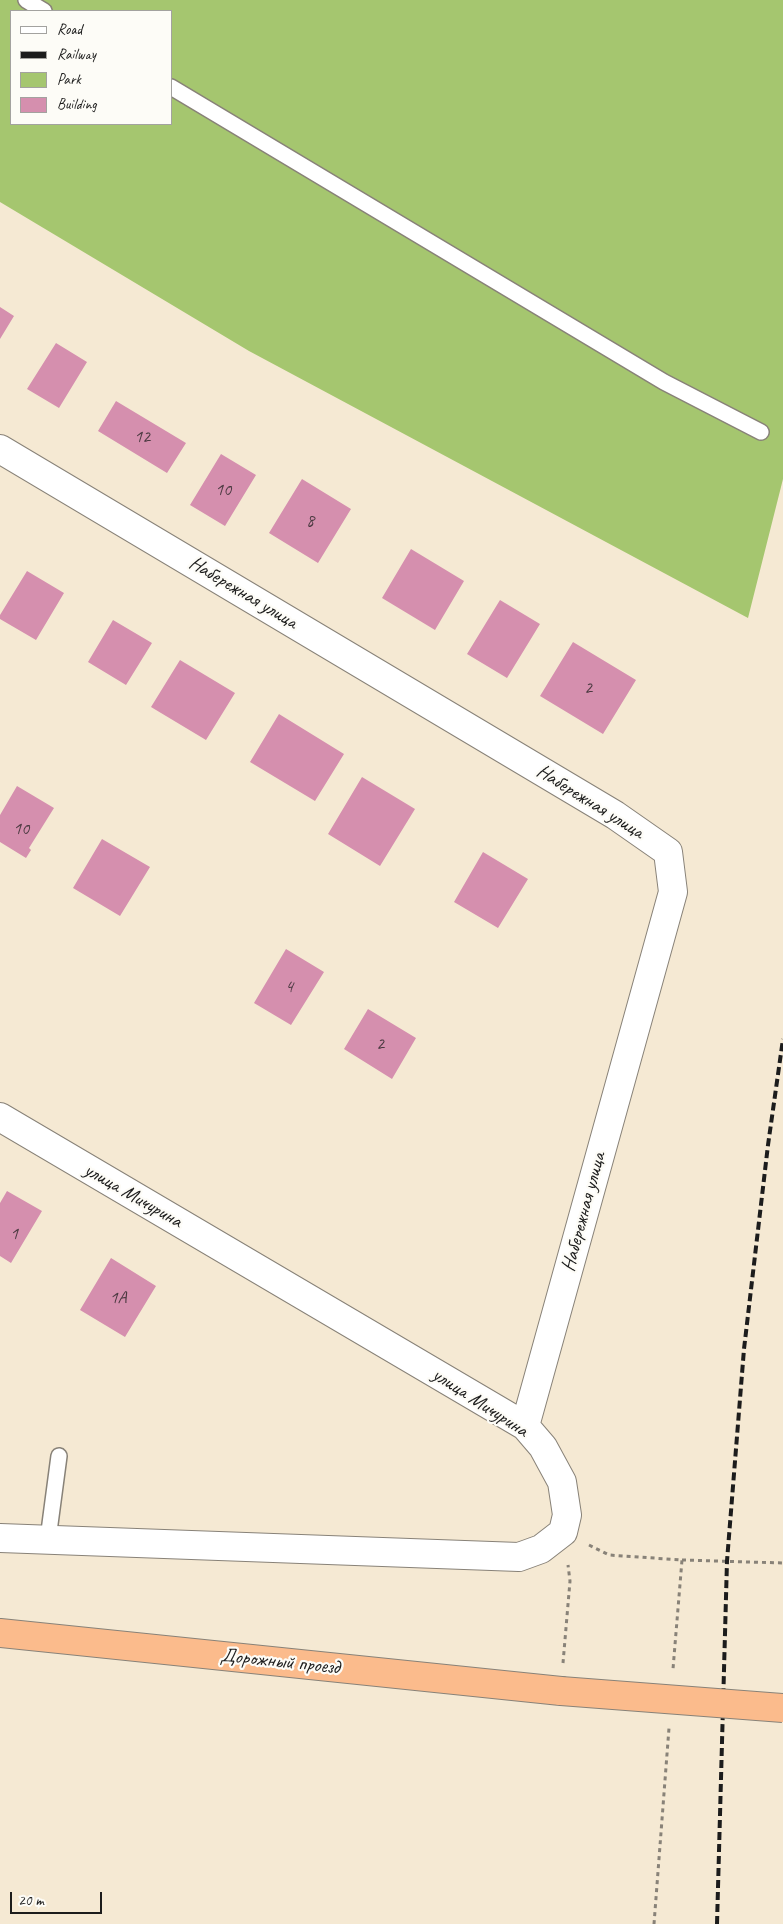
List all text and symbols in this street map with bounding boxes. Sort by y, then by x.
legend [10,10,172,125]
text: Road [57,20,82,39]
text: Railway [57,45,96,64]
text: Park [57,70,81,89]
text: Building [57,95,96,114]
house number: 12 [134,426,150,448]
house number: 10 [215,479,231,501]
house number: 8 [306,510,314,532]
street label: Набережная улица [184,551,302,635]
house number: 2 [584,677,592,699]
street label: Набережная улица [532,759,648,845]
house number: 10 [13,818,29,840]
house number: 4 [285,976,293,998]
house number: 2 [376,1033,384,1055]
street label: Набережная улица [557,1150,611,1274]
street label: улица Мичурина [80,1158,186,1234]
house number: 1 [10,1223,18,1245]
house number: 1А [109,1287,127,1309]
street label: улица Мичурина [428,1363,532,1443]
street label: Дорожный проезд [219,1644,341,1680]
scale bar [12,1882,105,1914]
text: 20 m [18,1891,44,1910]

